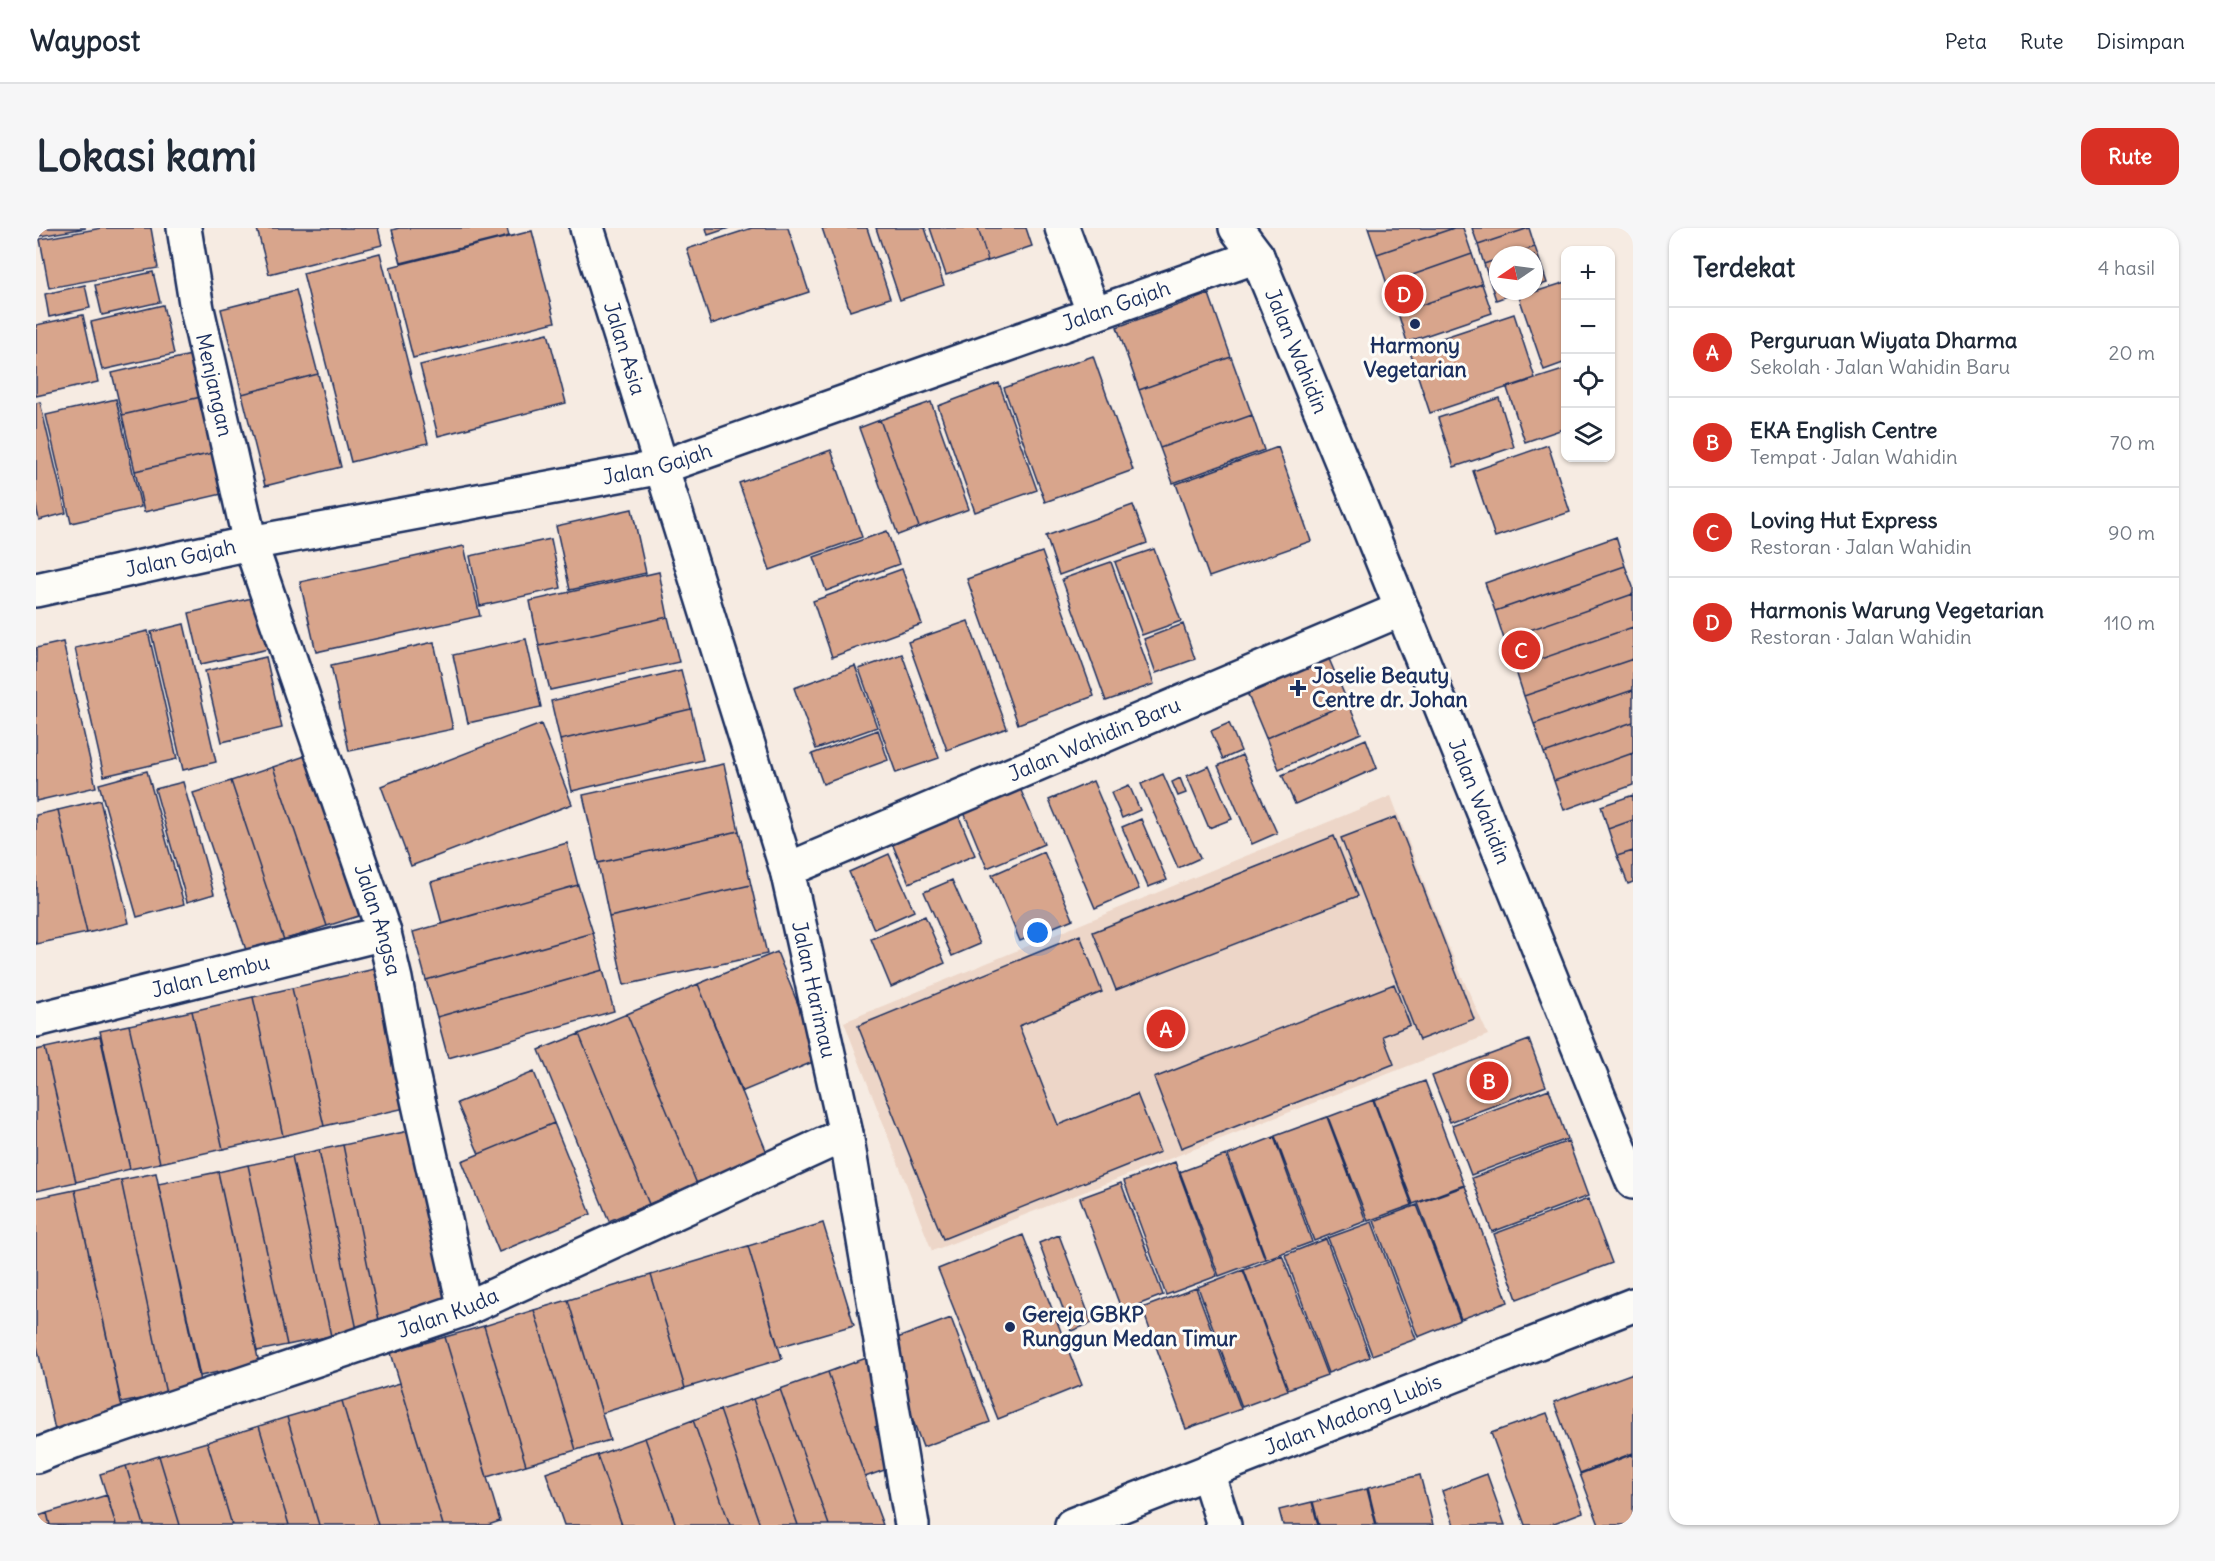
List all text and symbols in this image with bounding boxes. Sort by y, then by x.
text: Waypost [30,23,140,59]
text: Peta [1945,28,1987,55]
text: Rute [2020,28,2064,55]
text: Disimpan [2097,28,2185,55]
button: Rute [2081,128,2179,185]
text: Lokasi kami [36,130,257,182]
north arrow [1489,246,1543,300]
map controls [1561,246,1615,462]
button: + [1561,246,1615,300]
text: Terdekat [1693,251,1795,284]
text: 4 hasil [2098,255,2155,280]
pin: D [1384,272,1424,316]
street label: Jalan Gajah [1059,274,1174,337]
street label: Jalan Wahidin [1259,284,1335,418]
street label: Jalan Asia [598,298,652,398]
button: − [1561,300,1615,354]
marker: Harmony Vegetarian [1408,317,1422,331]
text: Perguruan Wiyata Dharma [1750,326,2017,354]
street label: Menjangan [190,331,239,439]
place label: Harmony Vegetarian [1363,332,1467,383]
text: A [1706,340,1719,365]
text: 20 m [2109,340,2155,365]
button: locate [1561,354,1615,408]
text: Sekolah · Jalan Wahidin Baru [1750,354,2010,379]
button: layers [1561,408,1615,462]
text: EKA English Centre [1750,416,1937,444]
text: B [1706,430,1719,455]
text: 70 m [2110,430,2155,455]
street label: Jalan Gajah [600,436,716,491]
text: Tempat · Jalan Wahidin [1750,444,1957,469]
text: Loving Hut Express [1750,506,1938,534]
text: C [1706,520,1719,545]
text: 90 m [2108,520,2155,545]
street label: Jalan Gajah [123,533,238,583]
text: Restoran · Jalan Wahidin [1750,534,1972,559]
text: Harmonis Warung Vegetarian [1750,596,2044,624]
text: D [1705,610,1720,635]
text: 110 m [2104,610,2155,635]
text: Restoran · Jalan Wahidin [1750,624,1972,649]
pin: C [1502,628,1540,672]
place label: Joselie Beauty Centre dr. Johan [1312,662,1468,713]
marker: Joselie Beauty Centre dr. Johan [1289,679,1307,697]
street label: Jalan Wahidin Baru [1004,691,1185,788]
street label: Jalan Wahidin [1443,734,1517,868]
street label: Jalan Angsa [348,860,408,978]
your location [1023,918,1052,947]
street label: Jalan Harimau [786,919,843,1061]
street label: Jalan Lembu [149,948,272,1004]
pin: A [1146,1006,1186,1052]
pin: B [1470,1058,1508,1104]
street label: Jalan Kuda [394,1282,503,1344]
place label: Gereja GBKP Runggun Medan Timur [1022,1301,1237,1352]
marker: Gereja GBKP Runggun Medan Timur [1003,1320,1017,1334]
street label: Jalan Madong Lubis [1261,1367,1445,1461]

